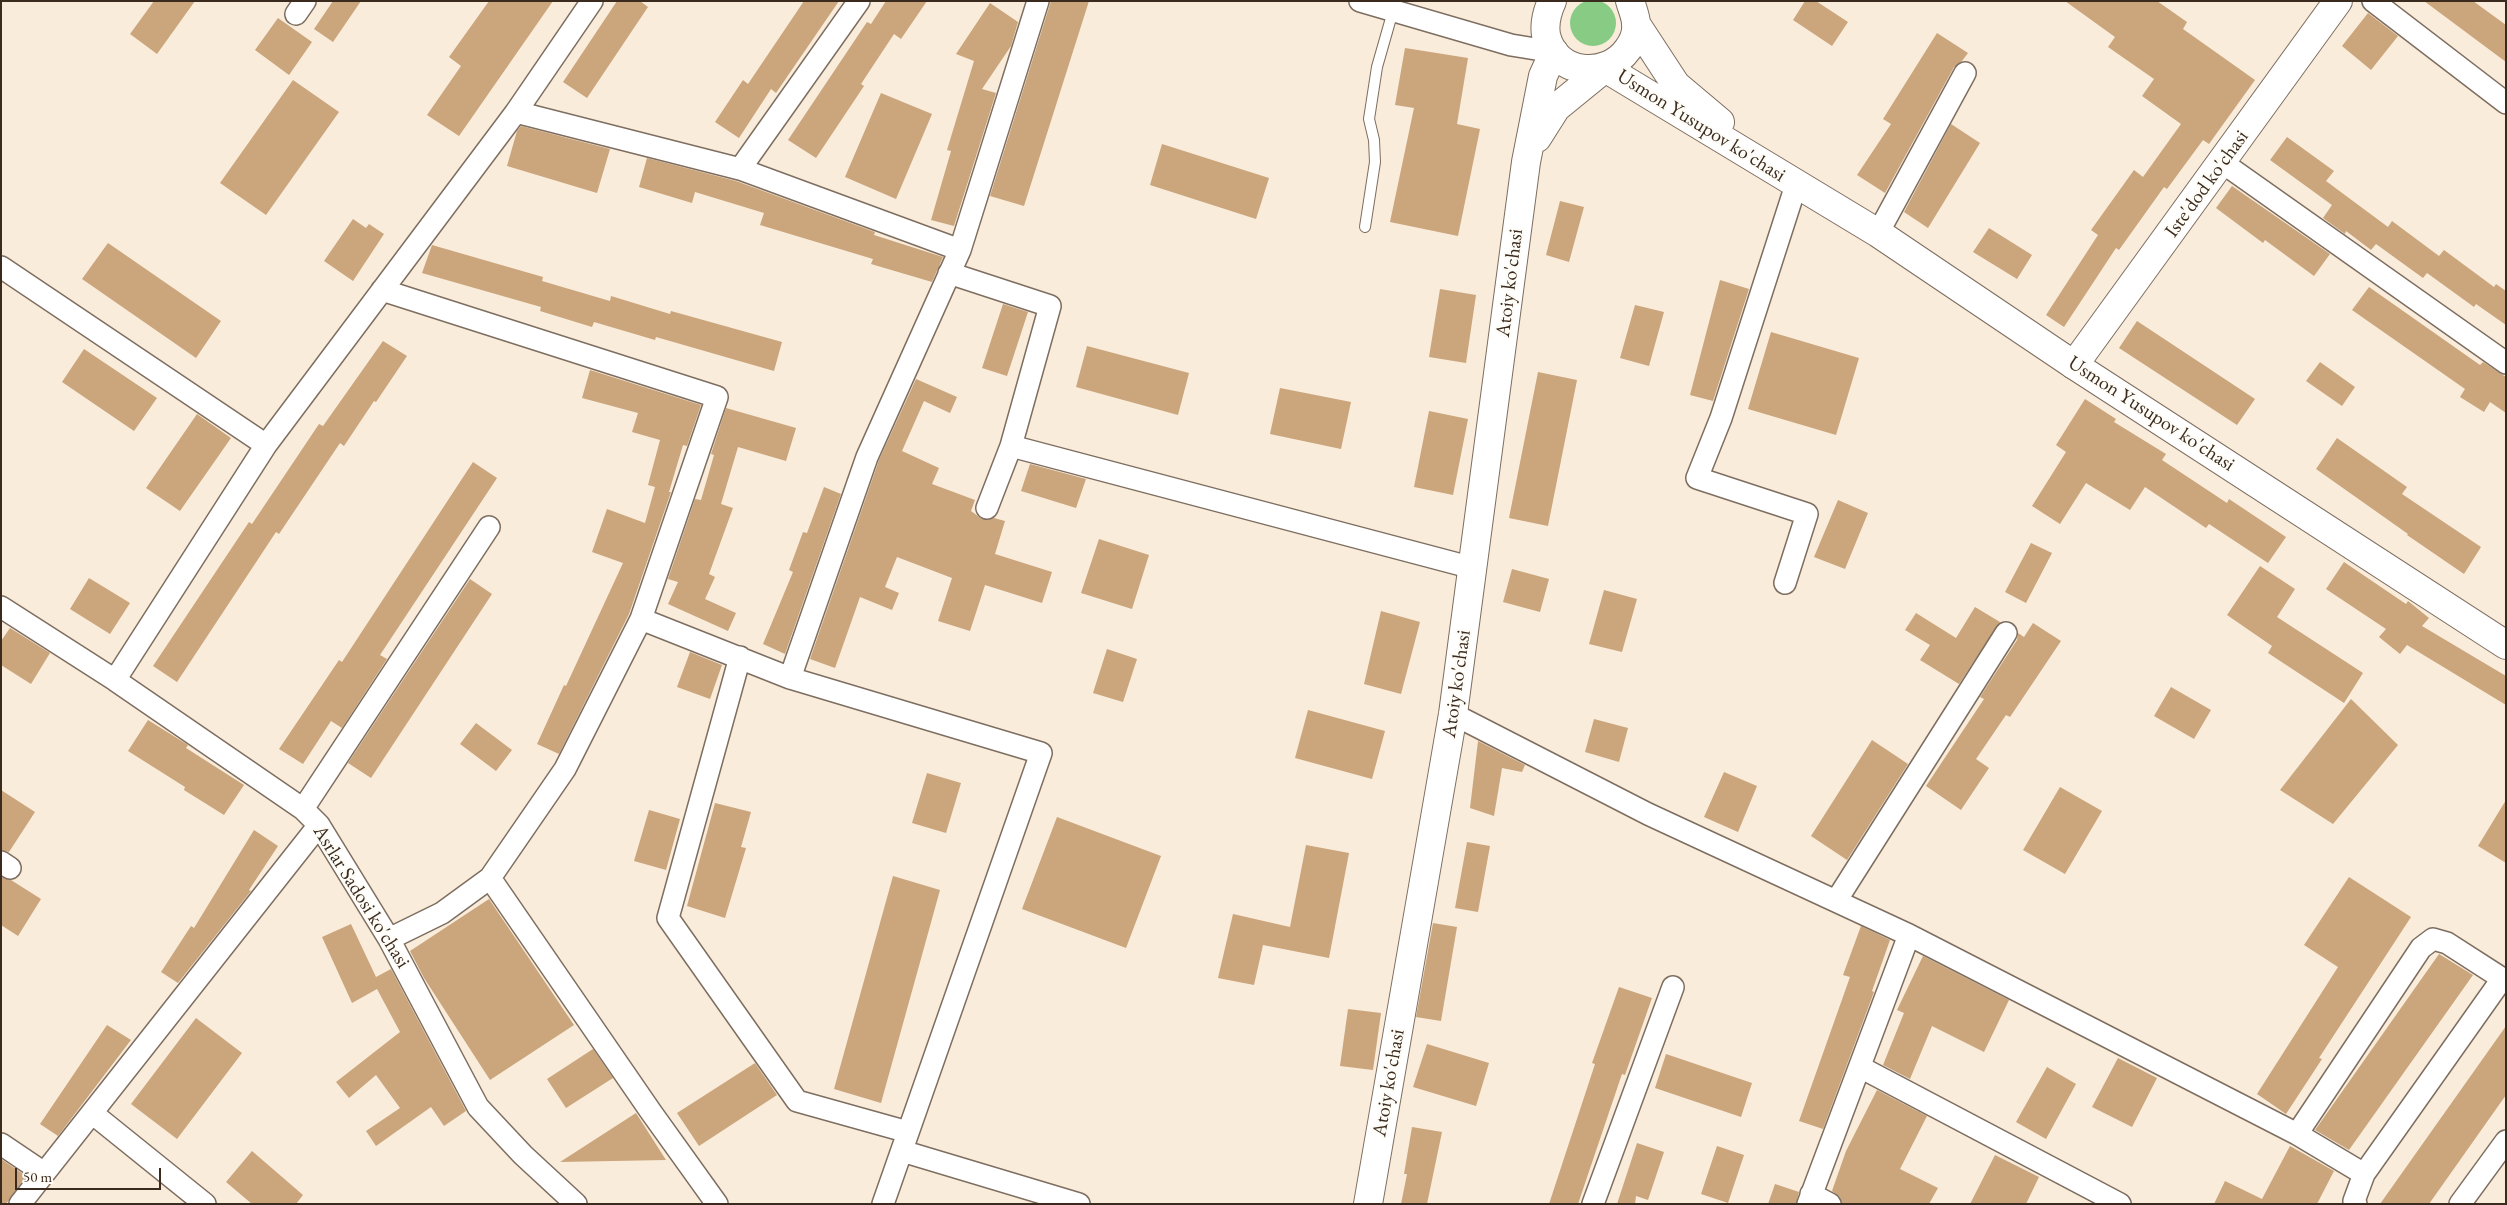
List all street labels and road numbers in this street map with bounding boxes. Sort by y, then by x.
street label: Usmon Yusupov ko'chasi [1612,64,1790,188]
street label: Iste'dod ko'chasi [2160,126,2254,242]
street label: Atoiy ko'chasi [1491,228,1529,338]
street label: Usmon Yusupov ko'chasi [2063,351,2239,477]
street label: Atoiy ko'chasi [1438,628,1476,740]
street label: Asrlar Sadosi ko'chasi [307,821,415,973]
street label: Atoiy ko'chasi [1368,1027,1410,1139]

